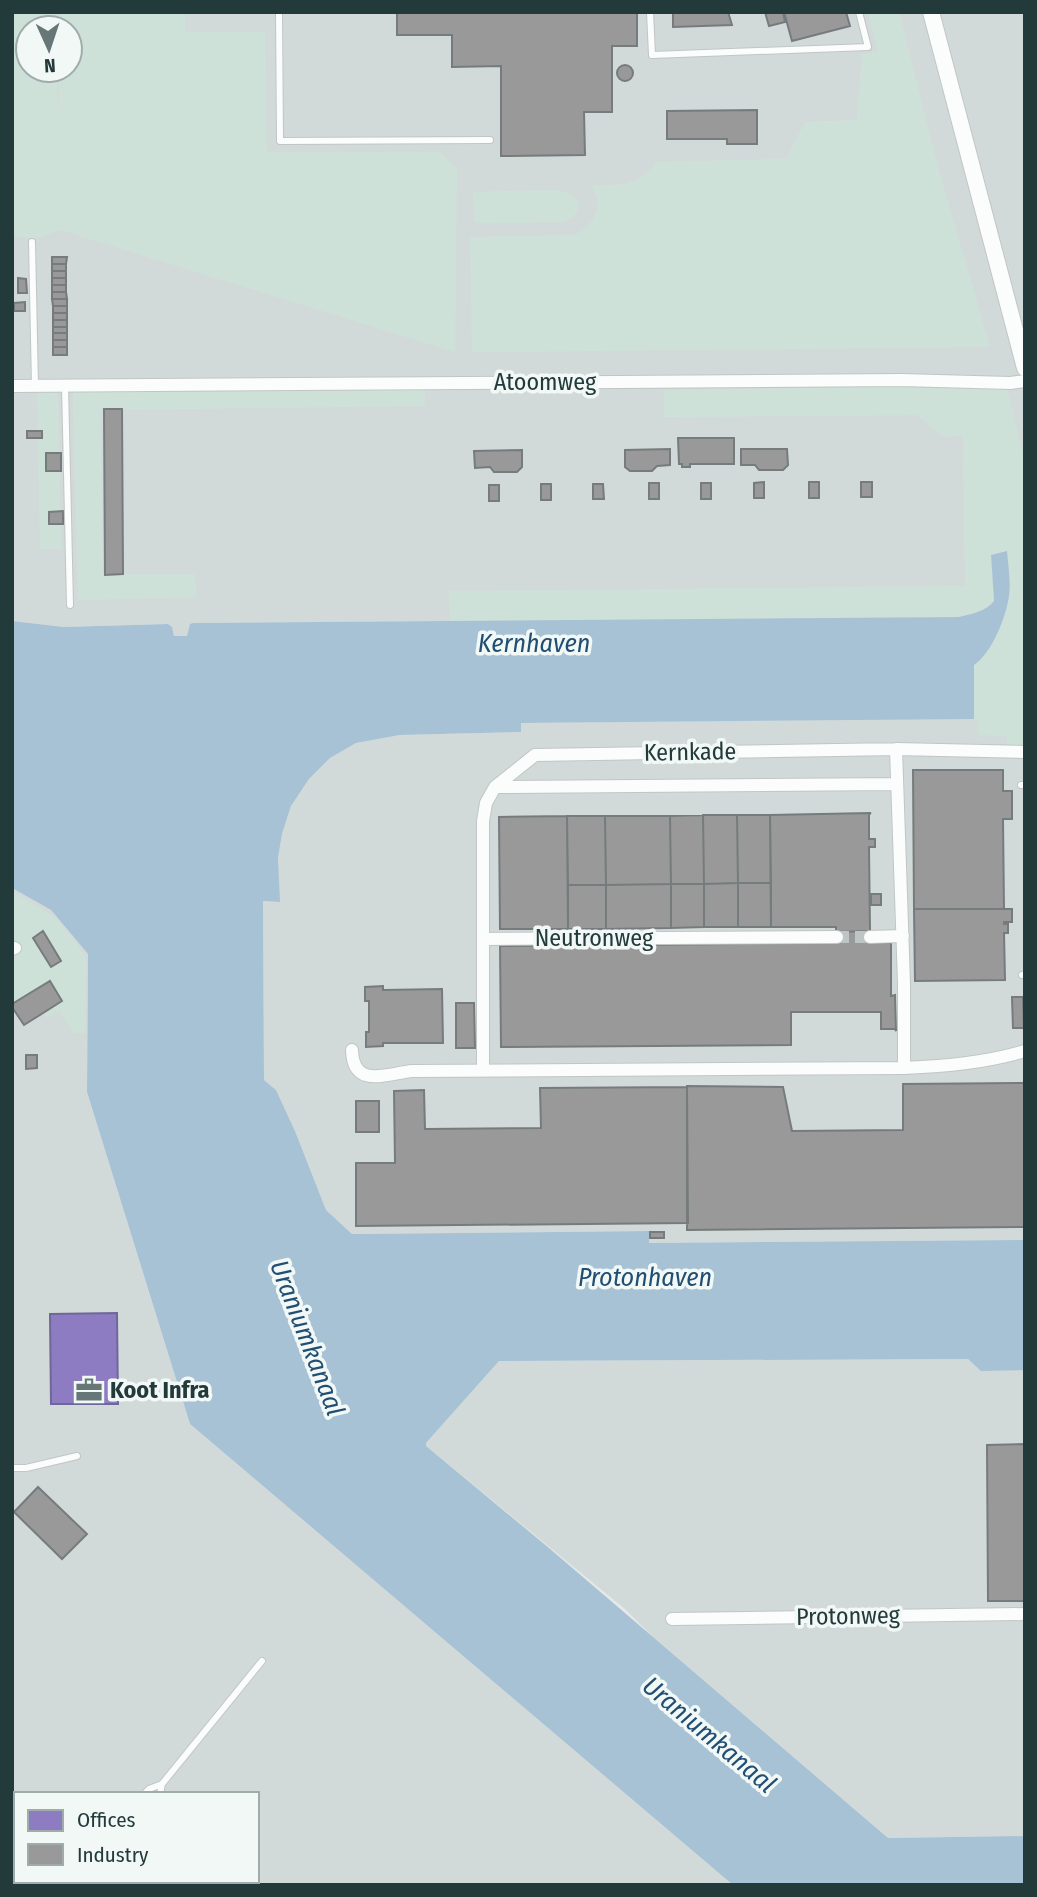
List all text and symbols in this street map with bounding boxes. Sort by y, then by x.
north arrow [14,14,84,84]
text: N [44,54,56,77]
street label: Atoomweg [494,368,597,396]
water label: Kernhaven [478,628,590,659]
street label: Kernkade [643,737,737,767]
street label: Neutronweg [535,924,654,952]
water label: Uraniumkanaal [263,1256,351,1420]
water label: Protonhaven [578,1262,712,1293]
office icon: Koot Infra [74,1375,104,1405]
place label: Koot Infra [110,1376,210,1404]
street label: Protonweg [796,1601,901,1631]
water label: Uraniumkanaal [636,1670,782,1800]
legend [14,1792,259,1883]
text: Offices [77,1807,136,1833]
text: Industry [77,1842,149,1868]

